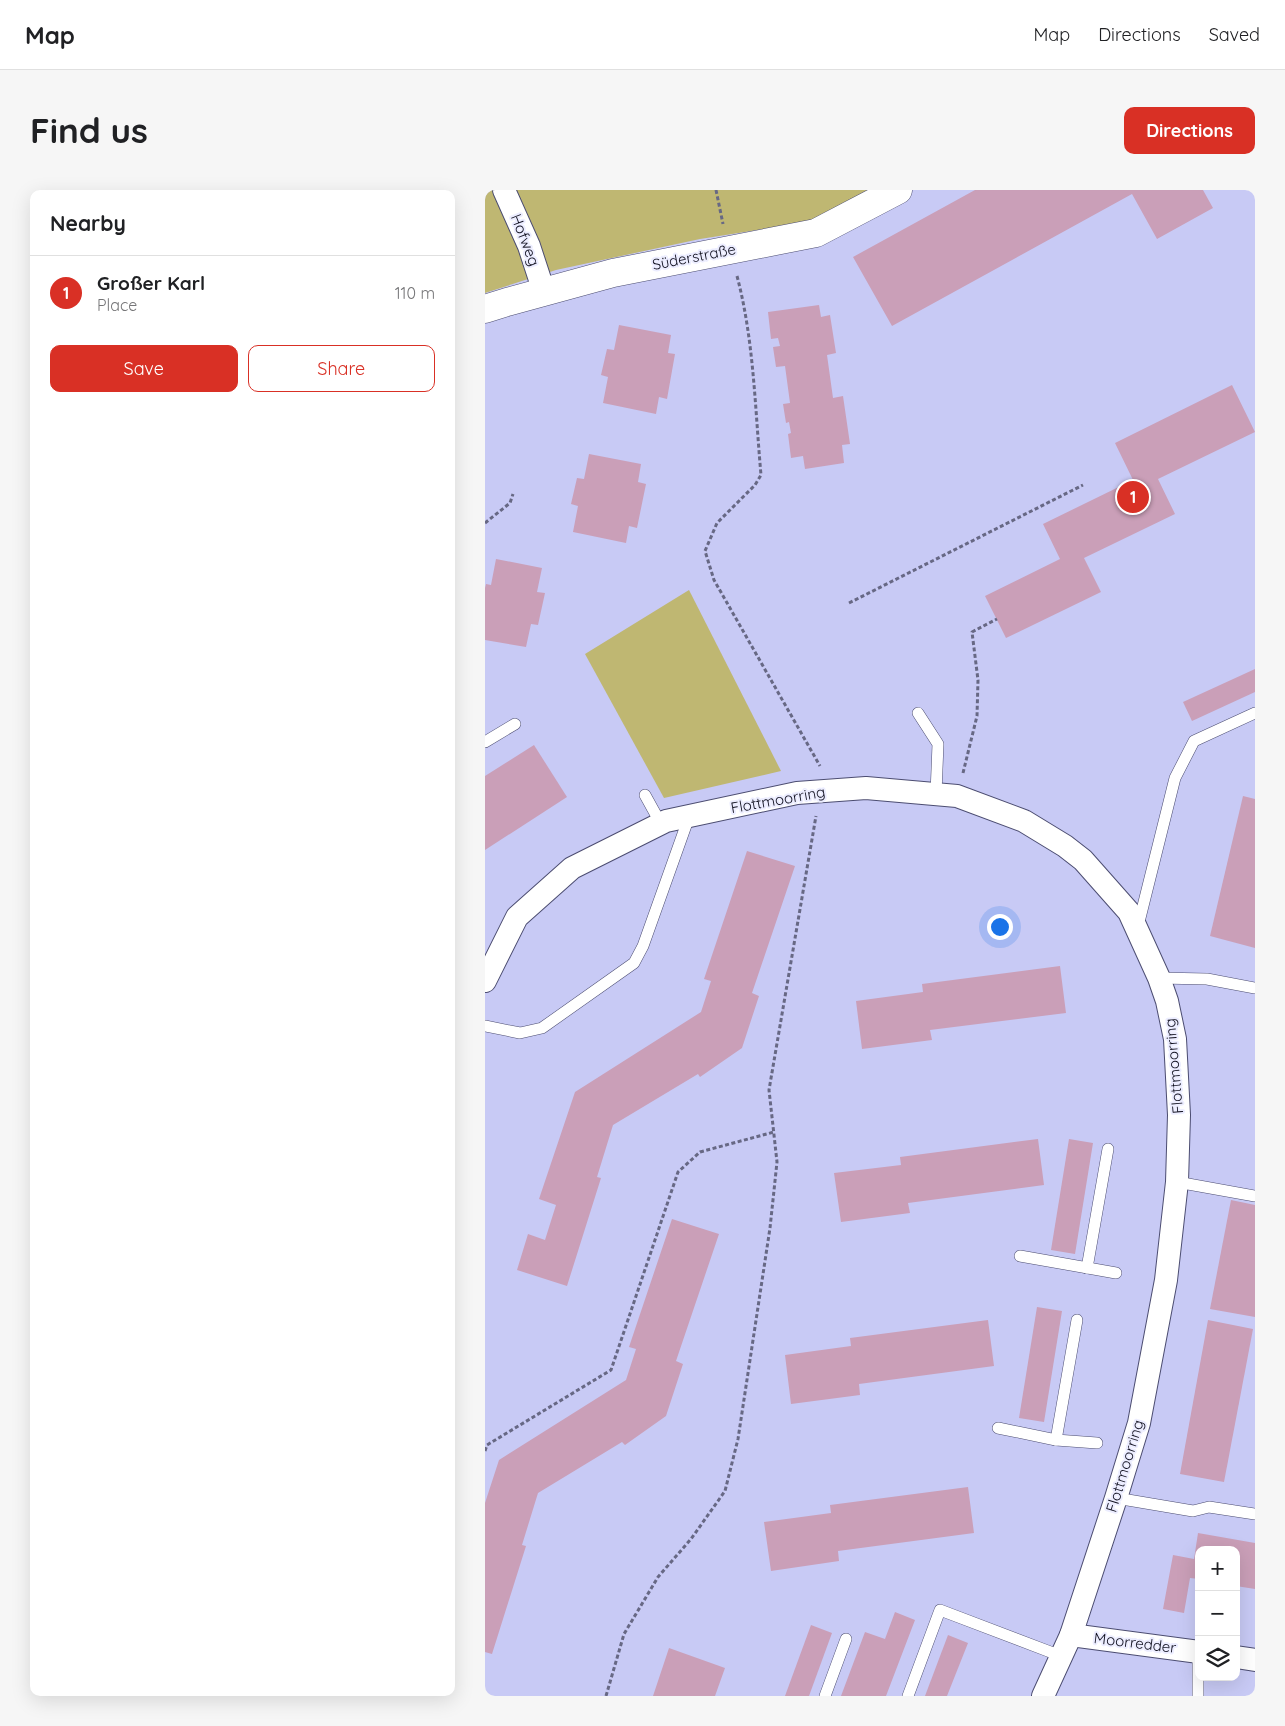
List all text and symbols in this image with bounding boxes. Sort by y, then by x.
text: Map [25,20,75,50]
text: Map [1033,23,1070,46]
text: Directions [1098,23,1181,46]
text: Saved [1209,23,1260,46]
button: Directions [1124,107,1255,154]
text: Find us [30,108,148,152]
text: Nearby [50,210,126,236]
street label: Hofweg [507,211,544,269]
street label: Süderstraße [651,239,737,274]
text: Großer Karl [97,271,205,295]
text: 1 [63,283,69,303]
text: 110 m [395,283,435,303]
text: Place [97,295,137,315]
button: Save [50,345,238,392]
button: Share [248,345,435,392]
pin: 1 [1117,478,1149,516]
street label: Flottmoorring [729,782,827,817]
your location [987,914,1013,940]
street label: Flottmoorring [1160,1018,1187,1115]
street label: Flottmoorring [1101,1417,1148,1514]
map controls [1195,1546,1240,1681]
button: + [1195,1546,1240,1591]
button: − [1195,1591,1240,1636]
street label: Moorredder [1093,1628,1177,1657]
button: layers [1195,1636,1240,1681]

